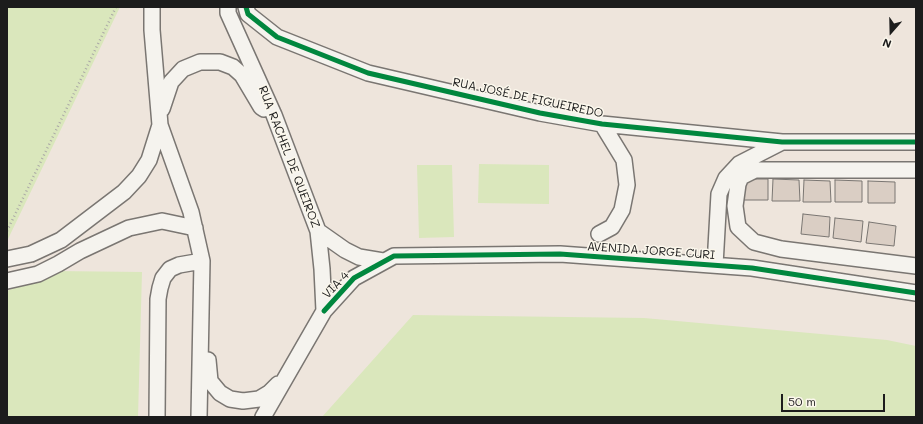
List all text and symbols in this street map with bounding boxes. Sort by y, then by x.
north arrow [871,12,911,52]
text: N [880,35,893,52]
street label: RUA JOSÉ DE FIGUEIREDO [451,75,605,121]
street label: RUA RACHEL DE QUEIROZ [255,84,323,230]
street label: AVENIDA JORGE CURI [586,239,716,263]
street label: VIA 4 [320,268,352,302]
scale bar [783,386,887,412]
text: 50 m [788,393,816,409]

